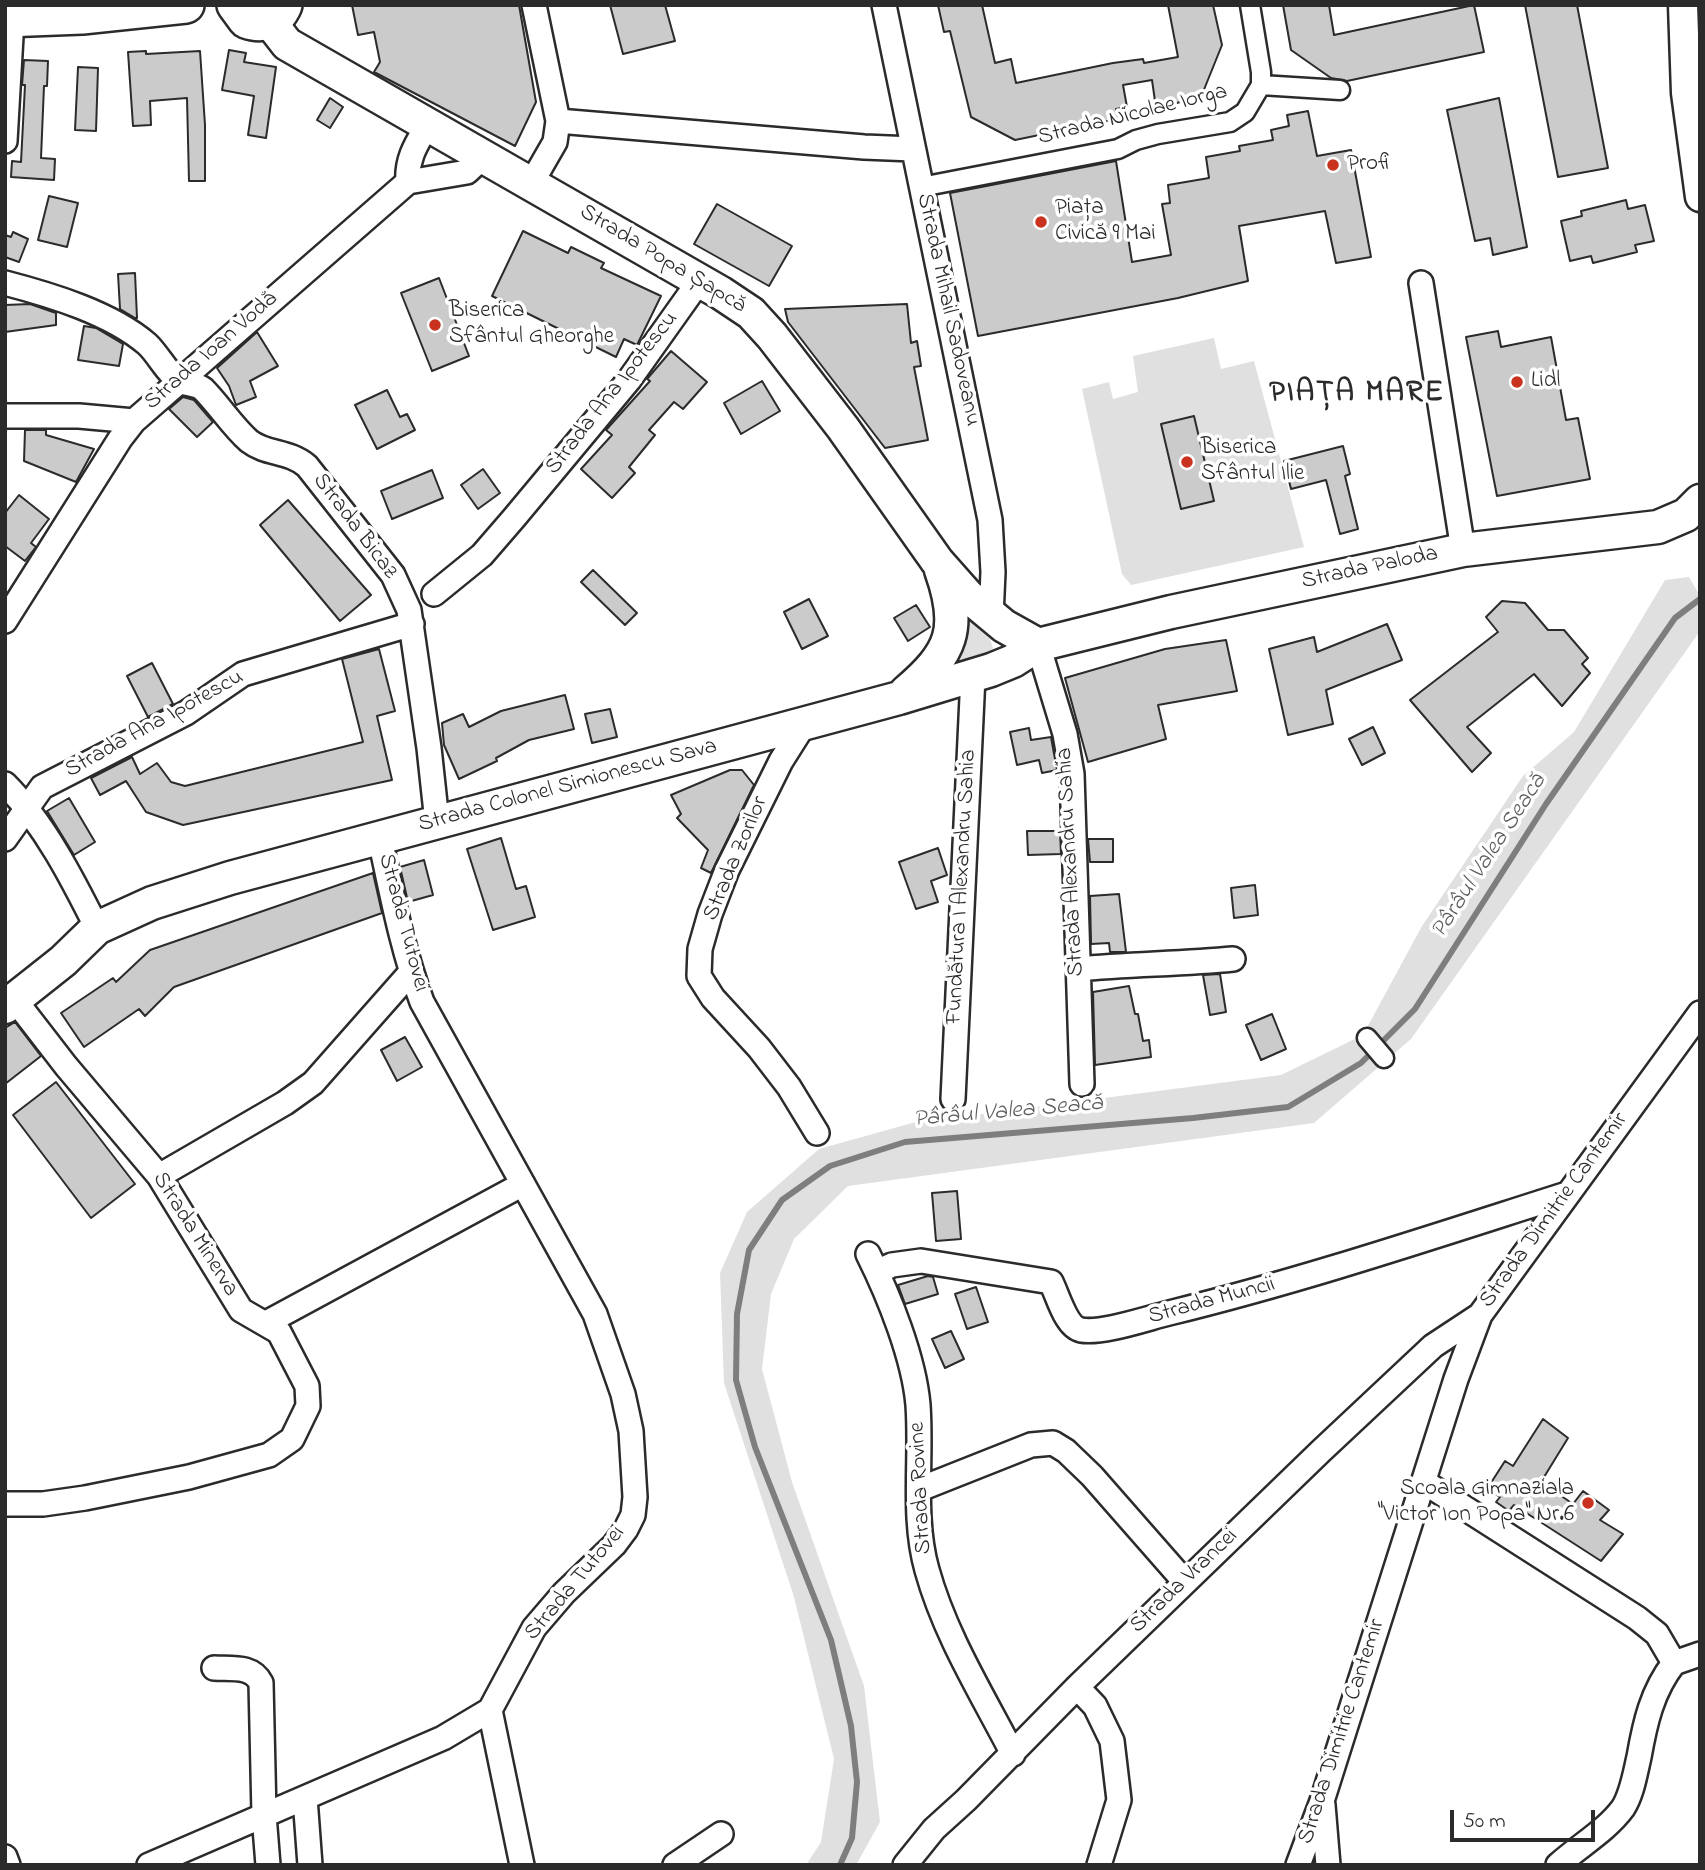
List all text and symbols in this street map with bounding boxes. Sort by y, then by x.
street label: Strada Nicolae Iorga [1036,79,1230,153]
place label: Profi [1347,151,1393,179]
marker: Profi [1325,157,1341,173]
street label: Strada Mihail Sadoveanu [909,191,985,429]
place label: Piața Civică 9 Mai [1055,195,1156,249]
street label: Strada Popa Șapcă [574,199,750,321]
marker: Piața Civică 9 Mai [1033,214,1049,230]
street label: Strada Ioan Vodă [140,287,284,417]
place label: Biserica Sfântul Gheorghe [449,298,614,352]
street label: Strada Ana Ipotescu [541,307,685,481]
marker: Biserica Sfântul Gheorghe [427,317,443,333]
place label: Lidl [1531,368,1560,396]
marker: Lidl [1509,374,1525,390]
district label: PIAȚA MARE [1270,377,1444,413]
place label: Biserica Sfântul Ilie [1201,435,1304,489]
marker: Biserica Sfântul Ilie [1179,454,1195,470]
street label: Strada Bicaz [305,469,403,585]
street label: Strada Paloda [1299,541,1441,597]
street label: Strada Ana Ipotescu [61,665,249,785]
street label: Strada Colonel Simionescu Sava [416,734,720,840]
street label: Strada Alexandru Sahia [1052,747,1092,977]
street label: Fundătura I Alexandru Sahia [942,749,984,1025]
water label: Pârâul Valea Seacă [1426,770,1554,944]
street label: Strada Zorilor [698,793,776,925]
street label: Strada Tutovei [370,851,434,995]
water label: Pârâul Valea Seacă [912,1090,1104,1136]
street label: Strada Dimitrie Cantemir [1475,1108,1635,1314]
street label: Strada Minerva [145,1168,243,1302]
street label: Strada Muncii [1146,1272,1278,1332]
street label: Strada Rovine [905,1421,939,1555]
place label: Scoala Gimnaziala "Victor Ion Popa" Nr.6 [1378,1476,1574,1530]
marker: Scoala Gimnaziala "Victor Ion Popa" Nr.6 [1580,1495,1596,1511]
street label: Strada Tutovei [520,1521,632,1647]
street label: Strada Vrancei [1125,1524,1245,1640]
street label: Strada Dimitrie Cantemir [1294,1616,1392,1848]
scale bar [1453,1797,1598,1841]
text: 50 m [1463,1807,1506,1837]

